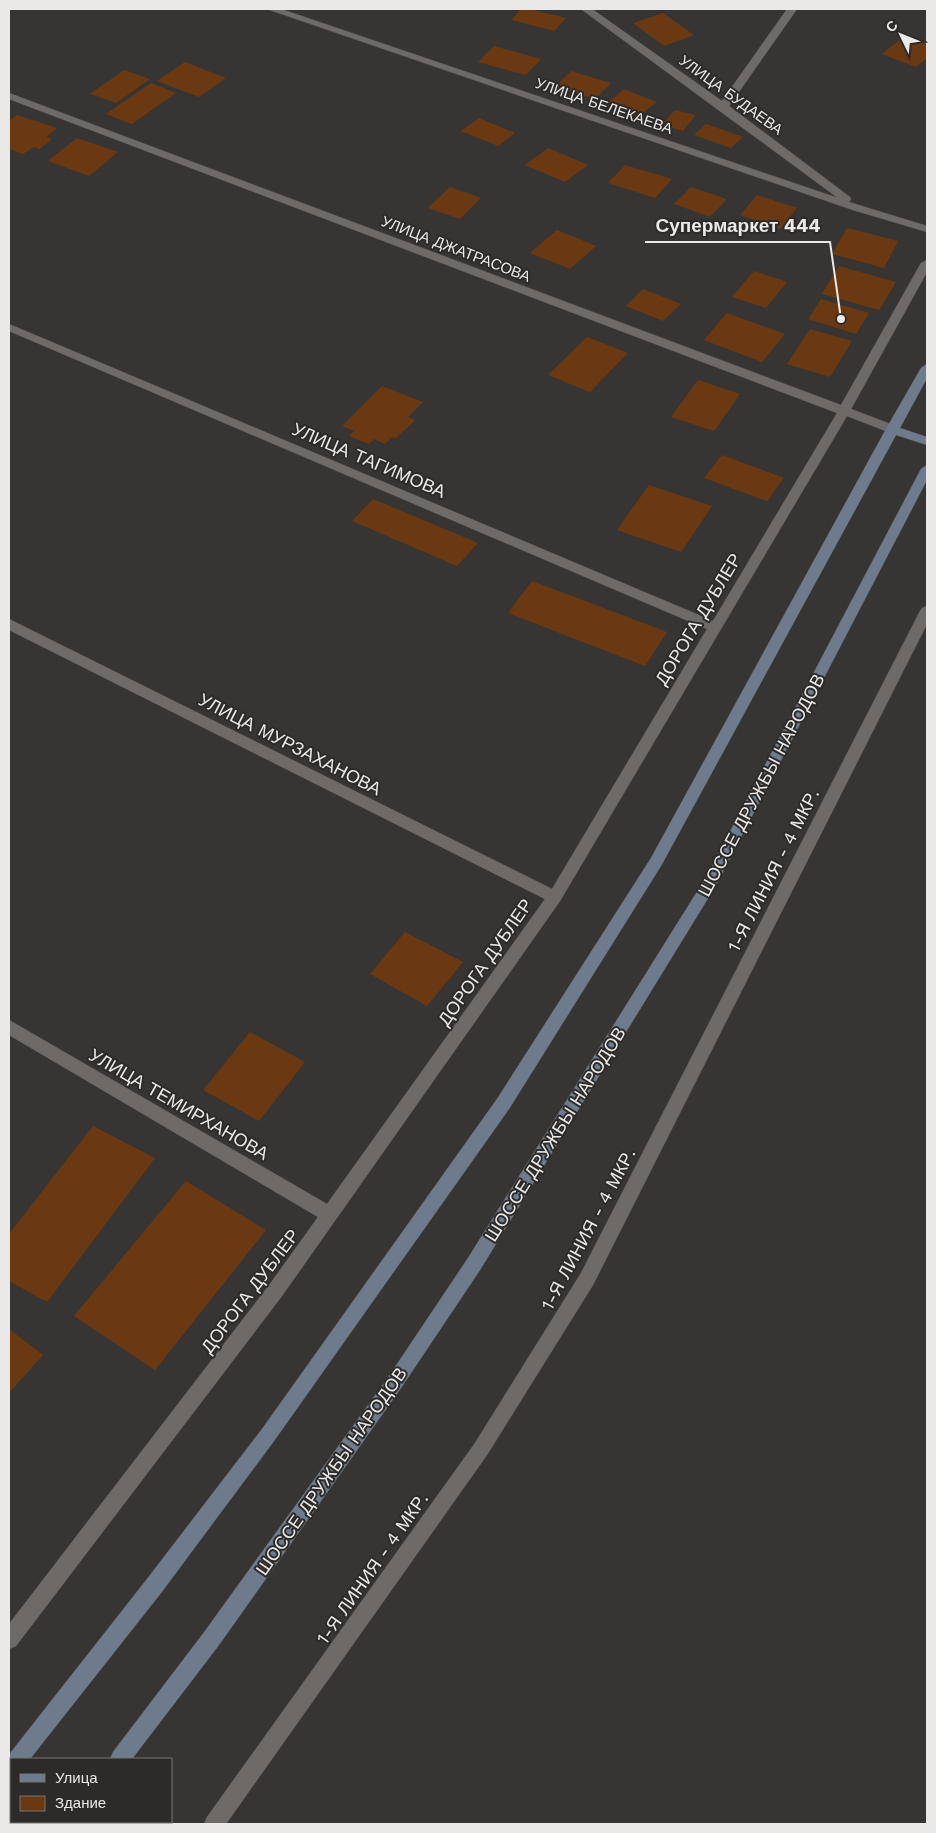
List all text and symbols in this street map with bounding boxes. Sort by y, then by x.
north arrow [876,10,926,60]
text: С [882,17,901,35]
street label: УЛИЦА БУДАЕВА [676,51,786,139]
street label: УЛИЦА БЕЛЕКАЕВА [533,74,675,138]
callout: Супермаркет 444 [645,208,830,242]
street label: УЛИЦА ДЖАТРАСОВА [379,212,533,286]
text: Супермаркет 444 [655,214,821,237]
street label: УЛИЦА ТАГИМОВА [289,418,449,502]
street label: ДОРОГА ДУБЛЕР [650,549,746,689]
street label: ШОССЕ ДРУЖБЫ НАРОДОВ [693,670,829,900]
street label: УЛИЦА МУРЗАХАНОВА [195,689,385,799]
street label: 1-Я ЛИНИЯ - 4 МКР. [723,785,823,955]
street label: ДОРОГА ДУБЛЕР [433,895,537,1029]
street label: ШОССЕ ДРУЖБЫ НАРОДОВ [480,1023,630,1245]
street label: УЛИЦА ТЕМИРХАНОВА [86,1044,272,1164]
street label: 1-Я ЛИНИЯ - 4 МКР. [537,1145,639,1313]
street label: ДОРОГА ДУБЛЕР [196,1225,304,1357]
street label: ШОССЕ ДРУЖБЫ НАРОДОВ [251,1363,411,1579]
street label: 1-Я ЛИНИЯ - 4 МКР. [312,1488,432,1648]
legend [10,1758,172,1823]
text: Улица [55,1769,98,1787]
text: Здание [55,1794,106,1812]

